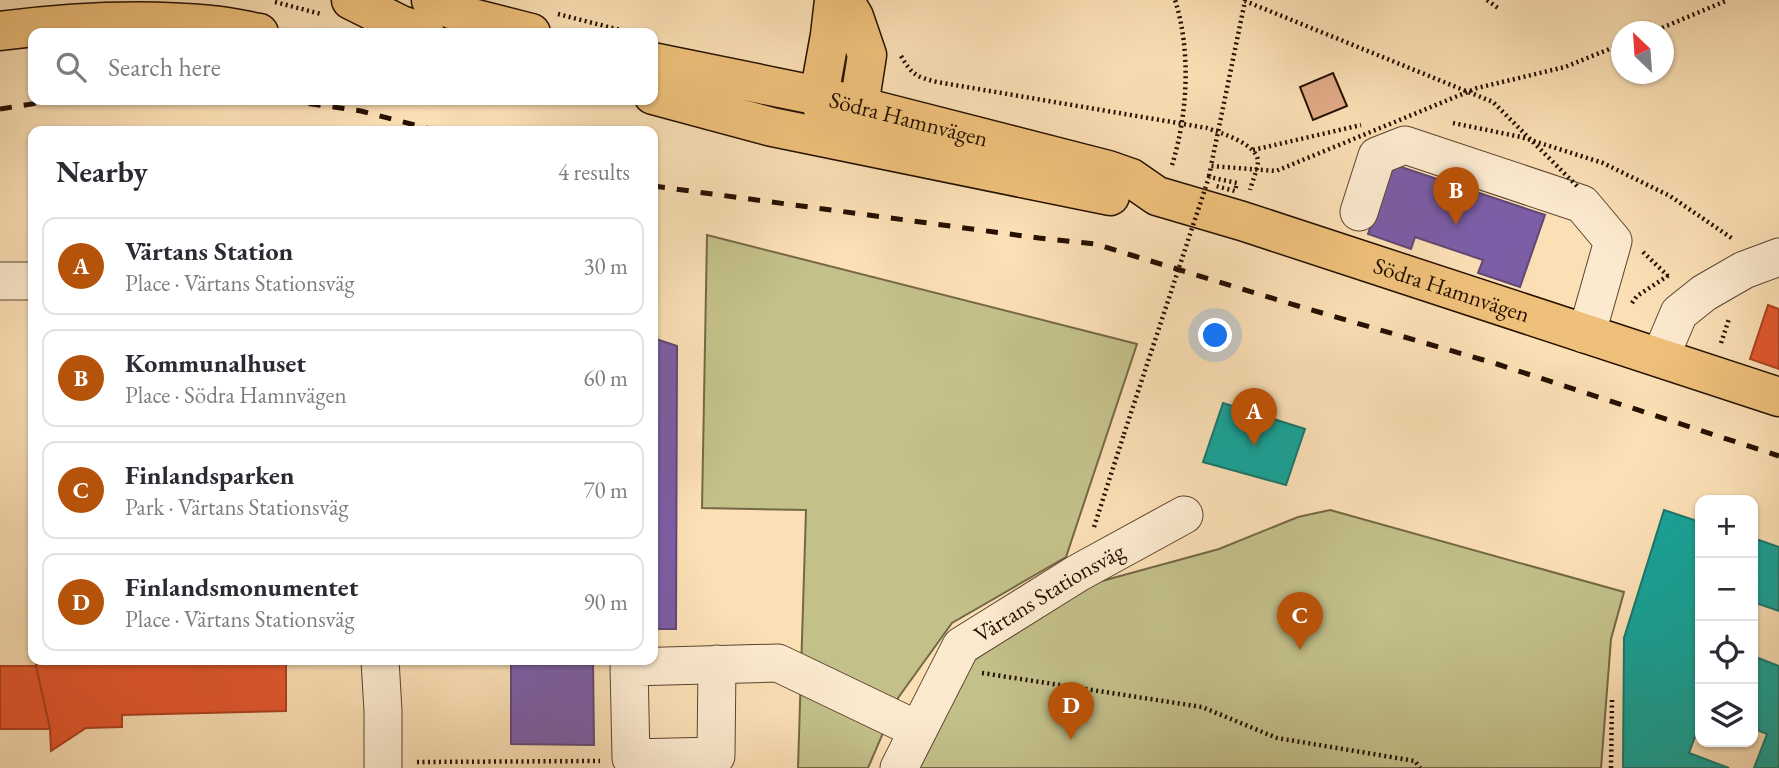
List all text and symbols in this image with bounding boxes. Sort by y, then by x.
north arrow [1611,21,1674,84]
search box [28,28,658,105]
icon: search [52,48,90,86]
text: Search here [108,50,221,84]
street label: Södra Hamnvägen [826,84,991,154]
text: Nearby [56,152,148,191]
text: 4 results [558,157,630,187]
pin: B [1433,167,1479,225]
text: Värtans Station [125,234,293,268]
street label: Södra Hamnvägen [1370,250,1534,329]
text: A [73,251,89,281]
text: 30 m [583,251,628,281]
text: Place · Värtans Stationsväg [125,268,354,298]
your location [1198,318,1232,352]
text: Kommunalhuset [125,346,306,380]
text: B [74,363,88,393]
text: 60 m [583,363,628,393]
text: Place · Södra Hamnvägen [125,380,347,410]
pin: A [1231,388,1277,446]
text: Finlandsparken [125,458,294,492]
text: C [73,475,89,505]
text: 70 m [583,475,628,505]
text: Park · Värtans Stationsväg [125,492,348,522]
map controls [1695,495,1758,747]
button: + [1695,495,1758,558]
street label: Värtans Stationsväg [968,535,1130,649]
button: − [1695,558,1758,621]
text: Finlandsmonumentet [125,570,358,604]
text: D [72,587,90,617]
text: 90 m [583,587,628,617]
pin: C [1277,592,1323,650]
text: Place · Värtans Stationsväg [125,604,354,634]
button: locate [1695,621,1758,684]
pin: D [1048,682,1094,740]
button: layers [1695,684,1758,747]

